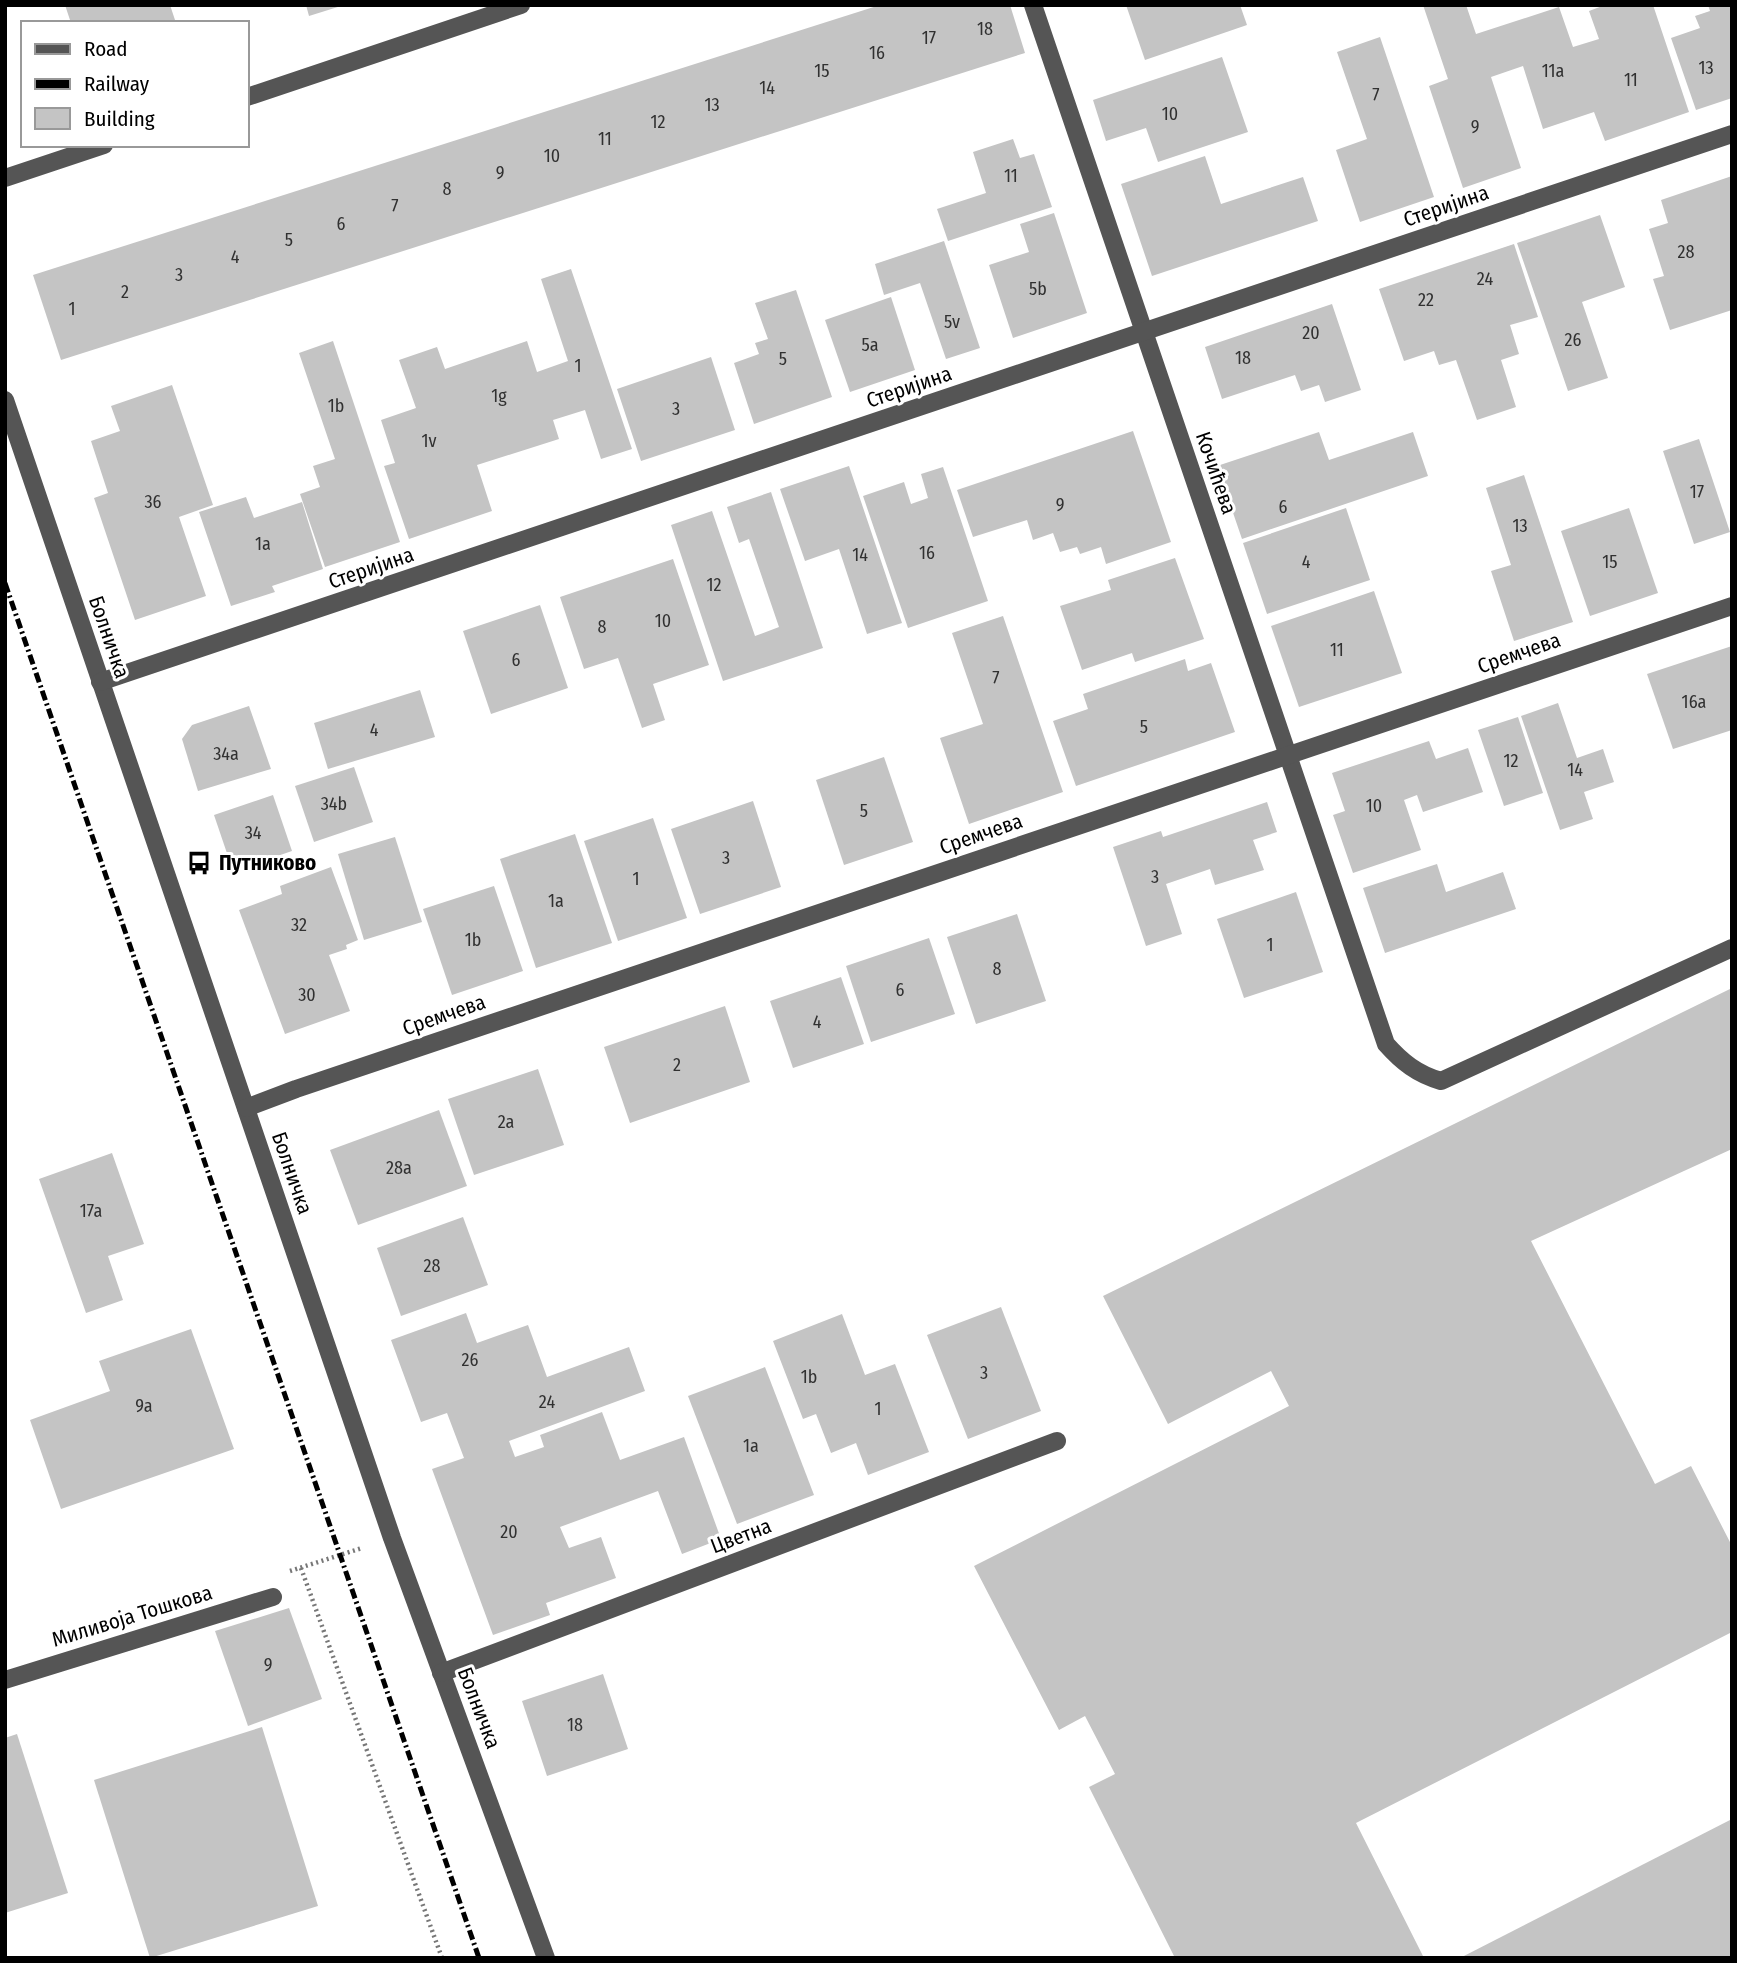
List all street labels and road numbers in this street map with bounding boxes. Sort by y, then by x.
street label: Стеријина [1400,179,1492,233]
street label: Стеријина [863,360,955,414]
street label: Кочићева [1190,428,1242,518]
street label: Стеријина [325,541,417,595]
street label: Болничка [83,592,135,682]
street label: Сремчева [1474,627,1564,679]
street label: Сремчева [936,808,1026,860]
street label: Сремчева [399,989,489,1041]
street label: Болничка [266,1128,318,1218]
street label: Цветна [707,1513,775,1559]
street label: Миливоја Тошкова [49,1579,215,1653]
street label: Болничка [452,1664,506,1752]

